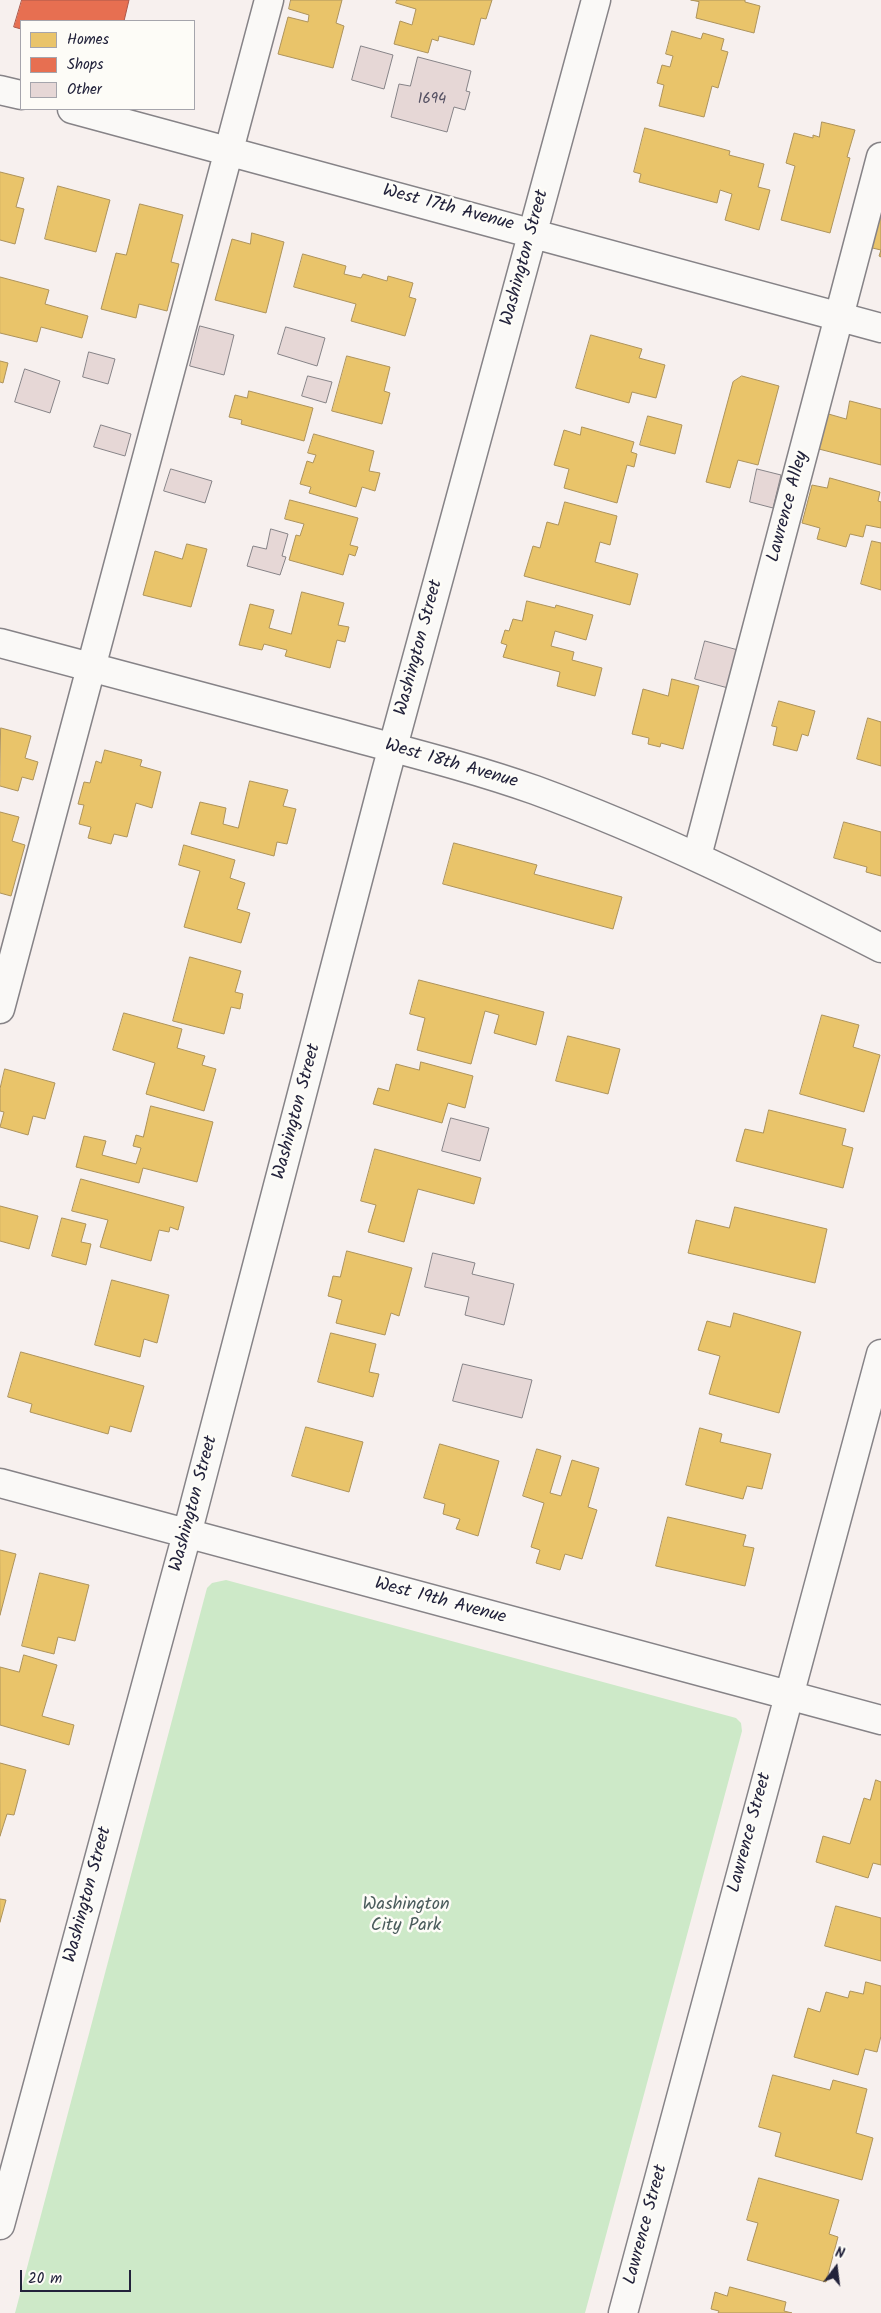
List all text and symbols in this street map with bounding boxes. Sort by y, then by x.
legend [20,20,195,110]
text: Homes [67,28,109,52]
text: Shops [67,53,103,77]
text: Other [67,78,102,102]
house number: 1694 [418,91,446,109]
street label: West 17th Avenue [380,181,516,237]
street label: Washington Street [497,188,555,328]
street label: Lawrence Alley [764,449,814,565]
street label: Washington Street [391,578,449,718]
street label: West 18th Avenue [382,736,520,794]
street label: Washington Street [269,1042,327,1182]
street label: Washington Street [166,1434,224,1574]
street label: West 19th Avenue [372,1574,508,1630]
street label: Lawrence Street [725,1771,777,1895]
street label: Washington Street [60,1825,118,1965]
park label: Washington City Park [363,1895,449,1938]
street label: Lawrence Street [621,2163,673,2287]
text: N [833,2242,847,2265]
north arrow [811,2243,861,2293]
scale bar [22,2260,134,2292]
text: 20 m [28,2267,62,2291]

